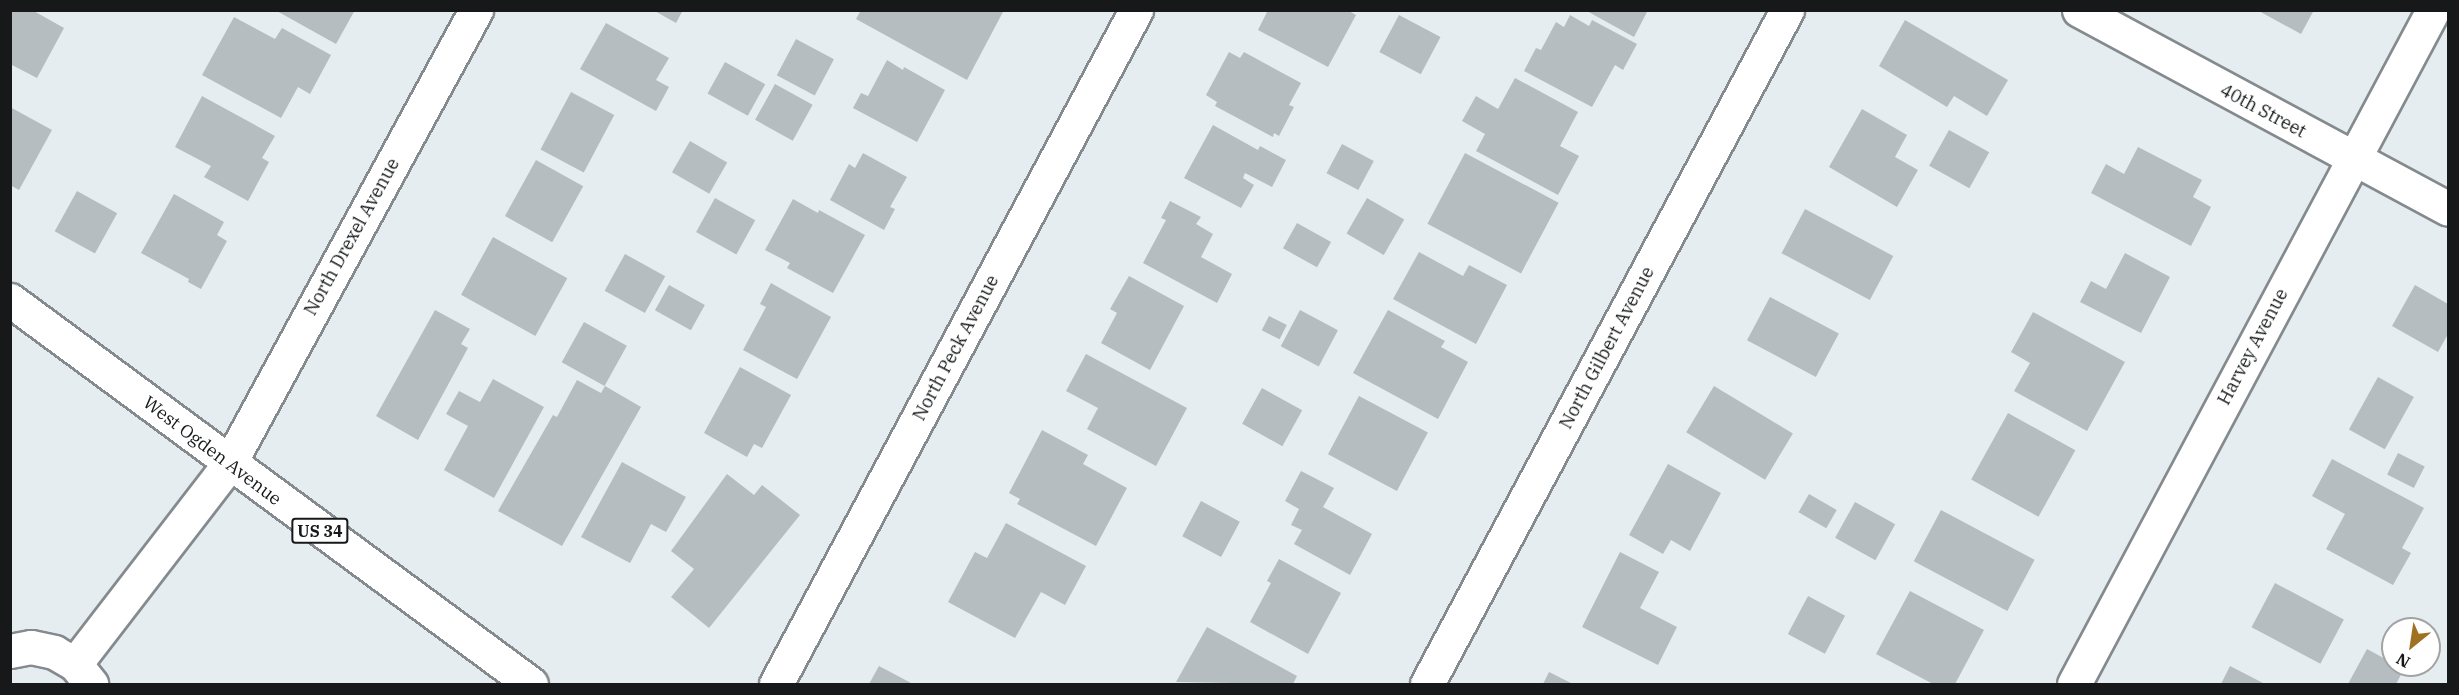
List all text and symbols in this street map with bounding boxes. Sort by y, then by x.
street label: 40th Street [2216,79,2310,143]
street label: North Drexel Avenue [300,155,404,319]
street label: North Gilbert Avenue [1555,263,1659,433]
street label: North Peck Avenue [908,272,1004,424]
street label: Harvey Avenue [2213,285,2293,409]
street label: West Ogden Avenue [139,392,285,510]
road number: US 34 [290,518,350,544]
north arrow [2381,617,2441,677]
text: N [2393,649,2413,673]

